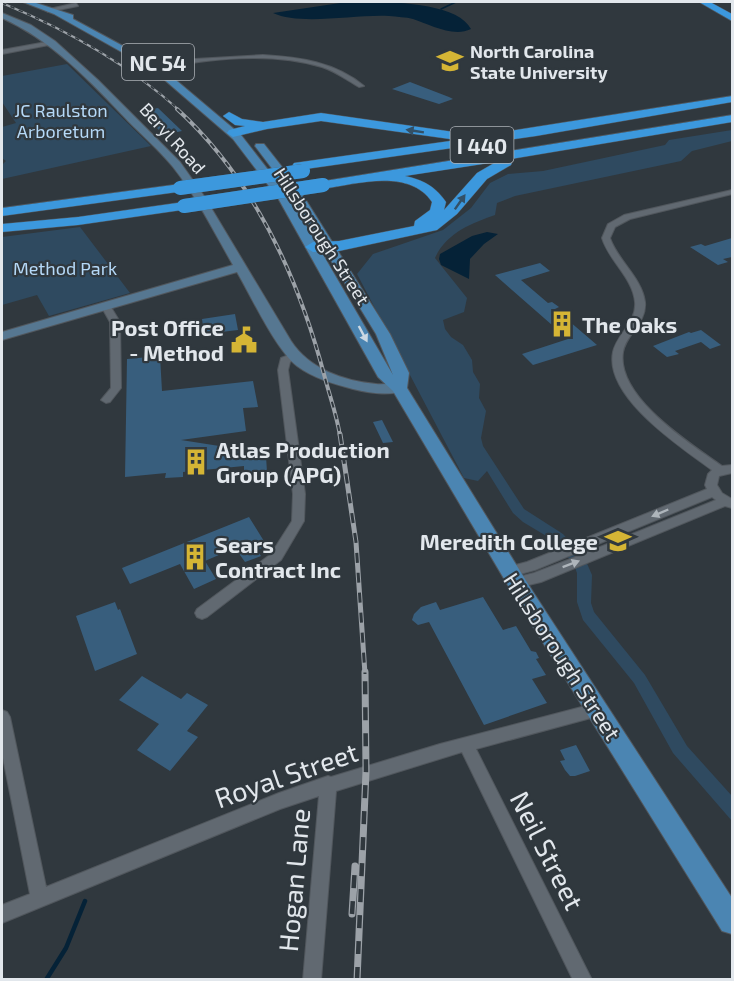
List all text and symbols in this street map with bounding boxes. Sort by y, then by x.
place label: North Carolina State University [470,40,608,83]
road number: NC 54 [122,44,194,80]
school or university icon: North Carolina State University [435,46,465,76]
street label: Beryl Road [135,98,211,178]
park label: JC Raulston Arboretum [14,99,108,142]
one-way arrow [405,126,424,135]
road number: I 440 [450,127,514,163]
street label: Hillsborough Street [270,163,375,309]
one-way arrow [454,194,466,210]
park label: Method Park [13,257,117,279]
building icon: The Oaks [547,309,577,339]
place label: The Oaks [582,311,677,337]
place label: Post Office - Method [111,314,224,365]
public building icon: Post Office - Method [229,325,259,355]
one-way arrow [358,326,368,343]
place label: Atlas Production Group (APG) [216,436,390,487]
building icon: Atlas Production Group (APG) [181,447,211,477]
one-way arrow [650,508,668,518]
school or university icon: Meredith College [603,526,633,556]
place label: Meredith College [420,528,598,554]
place label: Sears Contract Inc [215,531,341,582]
building icon: Sears Contract Inc [180,542,210,572]
one-way arrow [563,559,581,569]
street label: Hillsborough Street [499,568,627,744]
street label: Royal Street [210,735,362,814]
street label: Neil Street [505,785,591,915]
street label: Hogan Lane [271,807,316,953]

